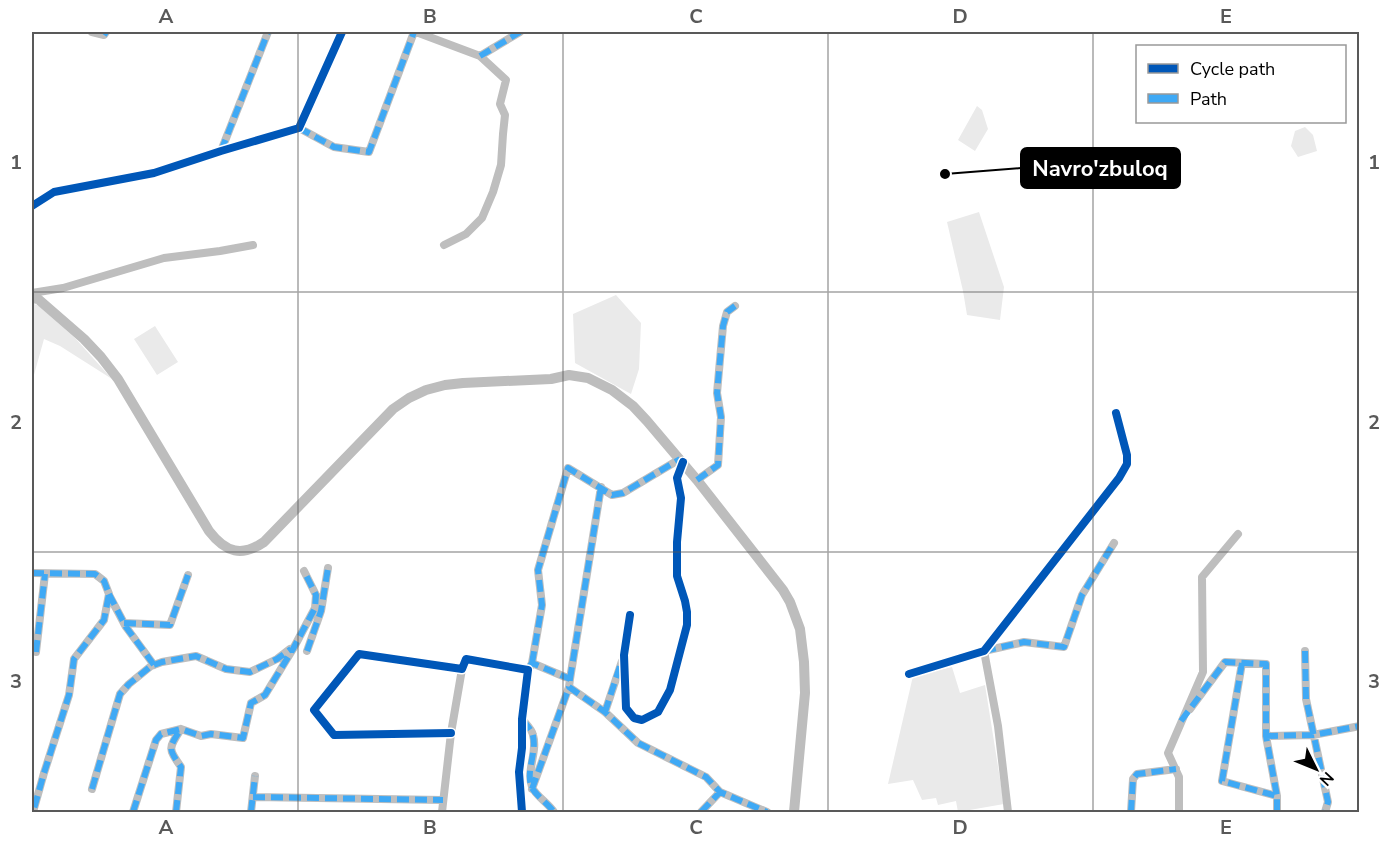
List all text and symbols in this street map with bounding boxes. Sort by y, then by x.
text: A [159,3,174,30]
text: B [423,3,437,30]
text: C [689,3,703,30]
text: D [952,3,968,30]
text: E [1220,3,1232,30]
legend [1136,45,1346,123]
text: Cycle path [1190,57,1275,81]
text: Path [1190,87,1227,111]
callout: Navro'zbuloq [1021,148,1180,188]
text: 1 [10,149,22,176]
text: 1 [1368,149,1380,176]
text: Navro'zbuloq [1032,154,1168,184]
text: 2 [10,409,22,436]
text: 2 [1368,409,1380,436]
text: 3 [10,668,22,695]
text: 3 [1368,668,1380,695]
north arrow [1286,739,1346,799]
text: N [1314,767,1338,790]
text: A [159,814,174,841]
text: B [423,814,437,841]
text: C [689,814,703,841]
text: D [952,814,968,841]
text: E [1220,814,1232,841]

